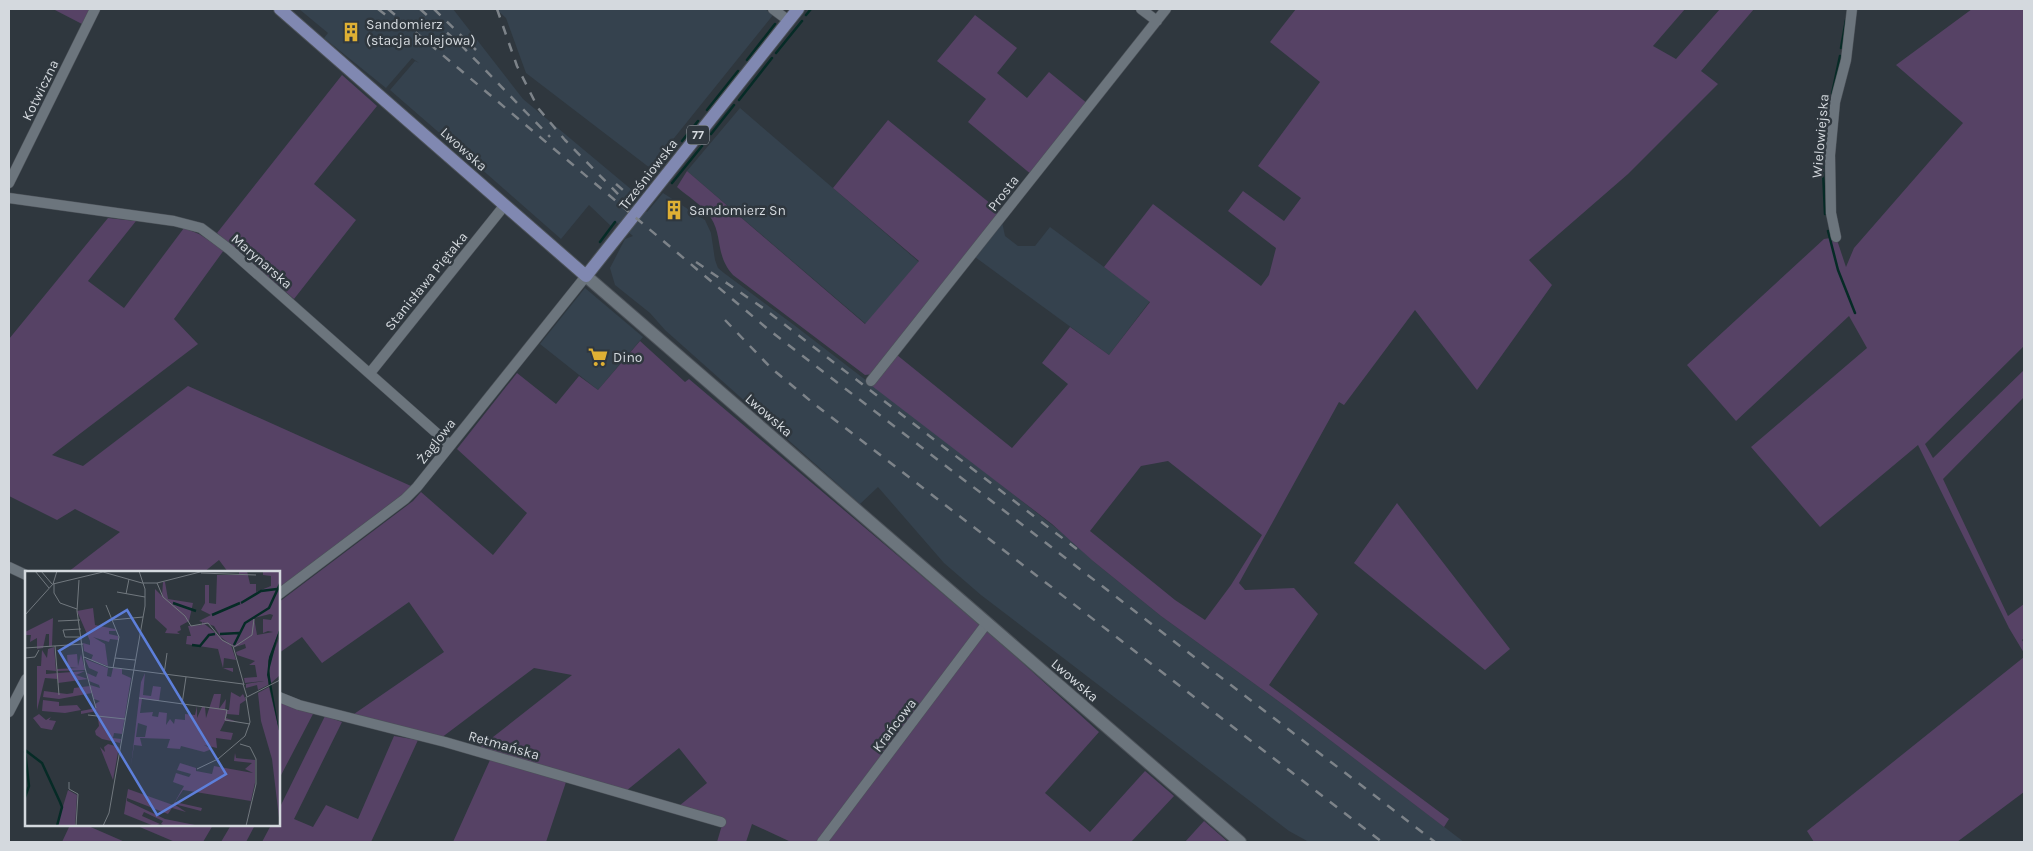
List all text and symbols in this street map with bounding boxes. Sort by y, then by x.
place label: Sandomierz (stacja kolejowa) [366,16,475,49]
building icon: Sandomierz (stacja kolejowa) [340,21,362,43]
street label: Kotwiczna [18,57,63,124]
street label: Wielowiejska [1808,93,1833,179]
street label: Lwowska [437,124,491,175]
road number: 77 [687,126,709,144]
street label: Trześniowska [615,135,681,213]
street label: Prosta [984,172,1023,215]
building icon: Sandomierz Sn [663,199,685,221]
place label: Sandomierz Sn [689,202,786,219]
street label: Stanisława Piętaka [381,229,471,334]
street label: Marynarska [228,230,296,293]
supermarket icon: Dino [587,346,609,368]
place label: Dino [613,349,643,366]
street label: Lwowska [742,390,796,441]
street label: Żaglowa [413,415,460,468]
inset map [25,571,280,826]
street label: Lwowska [1048,655,1102,706]
street label: Krańcowa [869,695,920,755]
street label: Retmańska [466,727,541,764]

